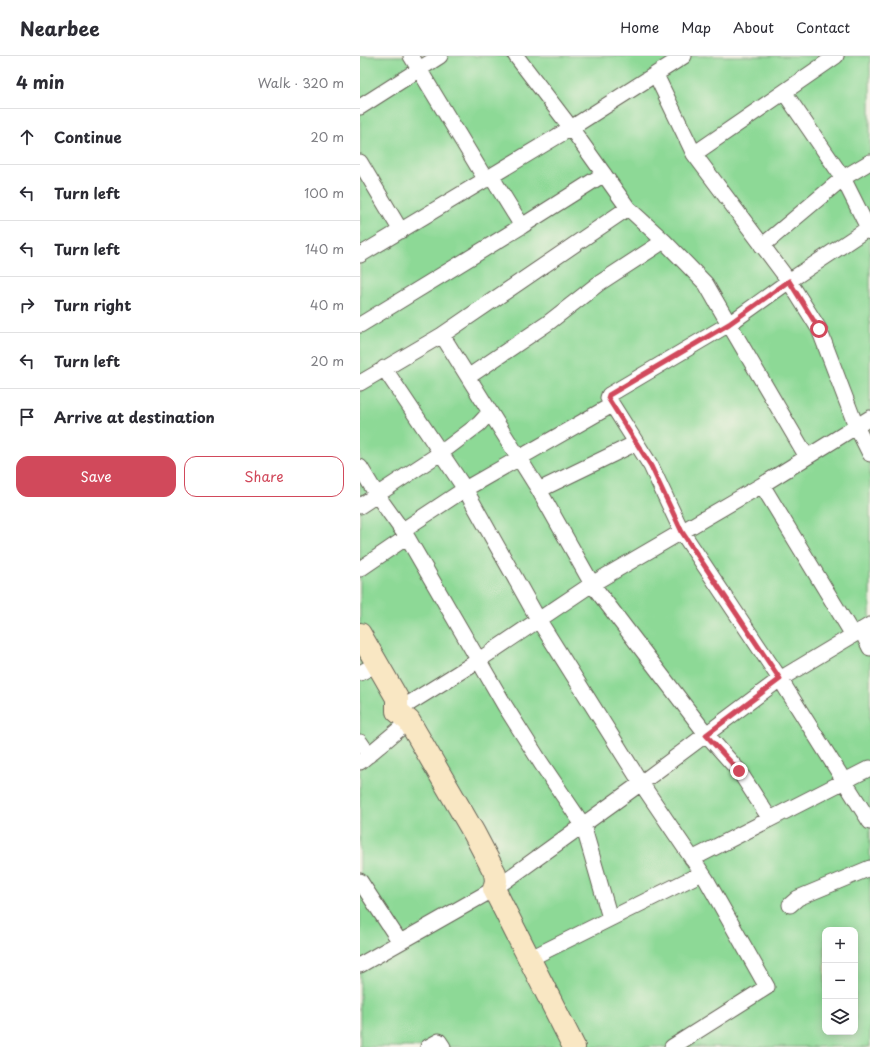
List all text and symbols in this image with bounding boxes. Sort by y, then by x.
text: Nearbee [20,14,100,42]
text: Home [620,17,659,38]
text: Map [681,17,711,38]
text: About [733,17,774,38]
text: Contact [796,17,850,38]
text: 4 min [16,69,64,95]
text: Walk · 320 m [258,73,344,92]
text: Continue [54,125,122,148]
icon: ahead [16,126,38,148]
text: 20 m [310,127,344,146]
text: Turn left [54,181,120,204]
icon: left [16,182,38,204]
text: 100 m [304,183,344,202]
text: Turn left [54,237,120,260]
icon: left [16,238,38,260]
text: 140 m [305,239,344,258]
text: Turn right [54,293,131,316]
icon: right [16,294,38,316]
text: 40 m [310,295,344,314]
route start [810,320,828,338]
text: Turn left [54,349,120,372]
icon: left [16,350,38,372]
text: 20 m [310,351,344,370]
text: Arrive at destination [54,405,215,428]
icon: arrive [16,406,38,428]
button: Save [16,456,176,497]
button: Share [184,456,344,497]
route end [730,762,748,780]
map controls [822,927,858,1035]
button: + [822,927,858,963]
button: − [822,963,858,999]
button: layers [822,999,858,1035]

